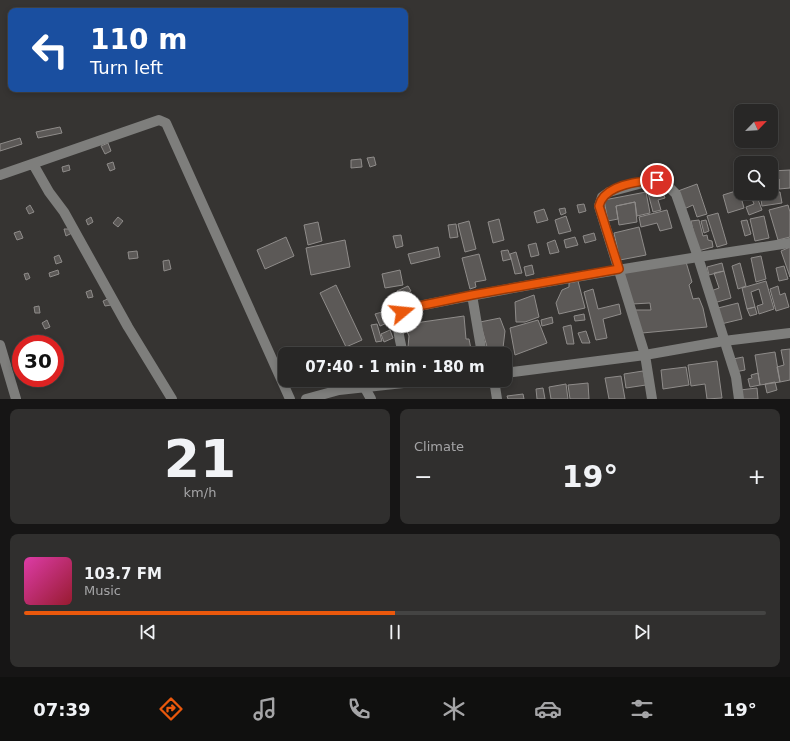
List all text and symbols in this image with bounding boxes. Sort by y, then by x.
text: 110 m [90,23,187,56]
icon: left [24,24,76,76]
text: Turn left [90,57,163,78]
north arrow [734,104,778,148]
map controls [734,104,778,200]
button: search [734,156,778,200]
pin [640,163,674,197]
icon: arrive [646,169,668,191]
position arrow [381,291,423,333]
speed limit sign: 30 [12,335,64,387]
text: 07:40 · 1 min · 180 m [305,358,485,376]
text: 21 [164,429,236,489]
text: Climate [414,439,464,454]
text: 19° [562,459,618,494]
text: − [414,464,432,489]
text: + [748,464,766,489]
text: km/h [184,485,216,500]
text: 103.7 FM [84,565,162,583]
text: Music [84,583,121,598]
icon: previous [137,621,159,643]
icon: pause [384,621,406,643]
icon: next [631,621,653,643]
icon: directions [157,695,185,723]
icon: music [251,695,279,723]
icon: phone [345,695,373,723]
icon: climate [440,695,468,723]
icon: car [534,695,562,723]
icon: filters [628,695,656,723]
text: 07:39 [33,699,90,720]
text: 19° [723,699,757,720]

